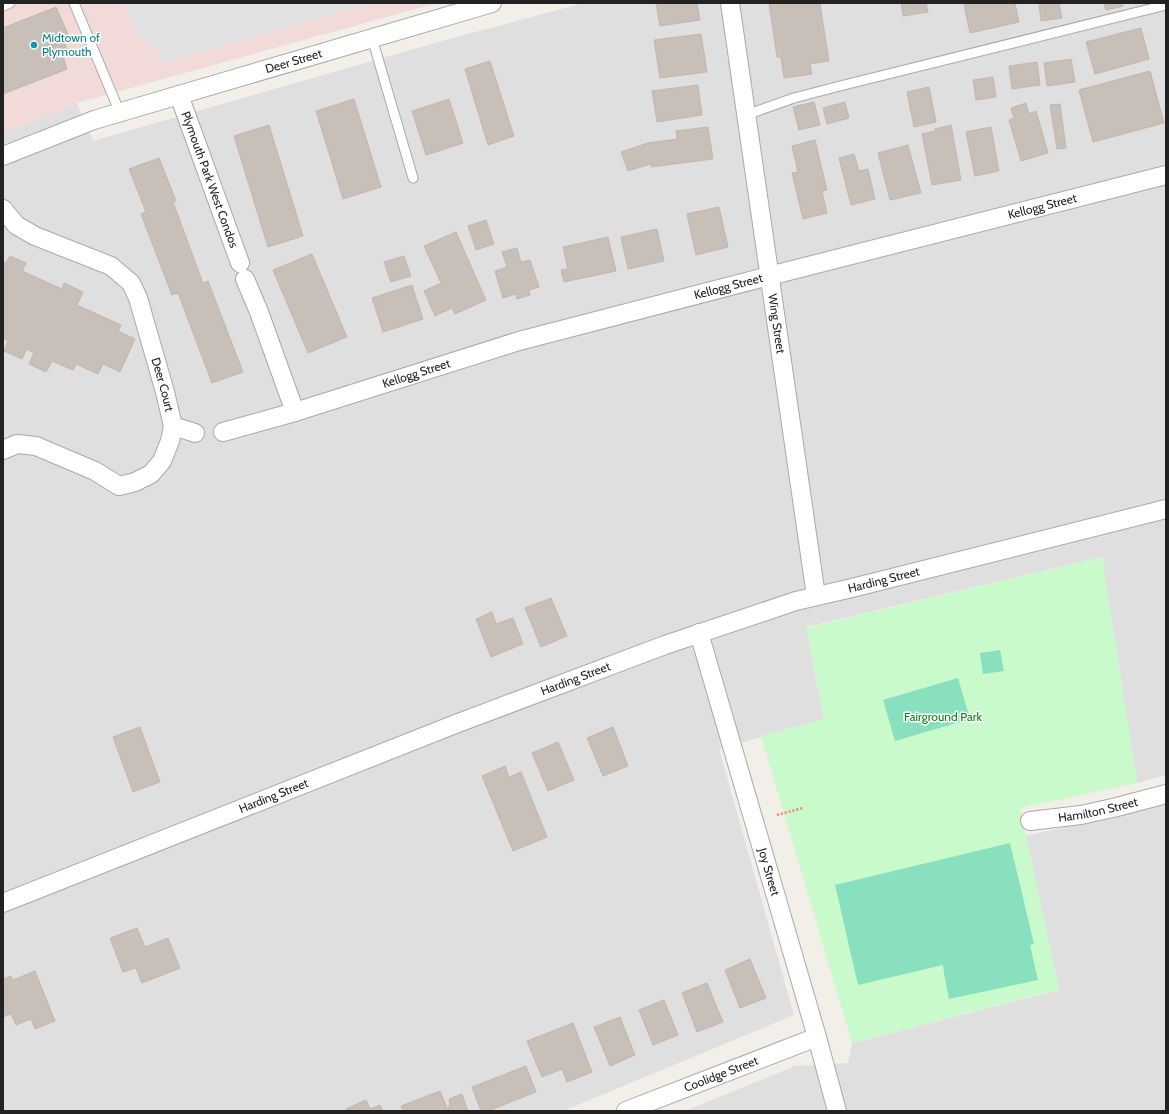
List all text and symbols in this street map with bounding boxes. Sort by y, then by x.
place label: Midtown of Plymouth [42,30,100,59]
marker: Midtown of Plymouth [29,40,39,50]
street label: Deer Street [263,45,324,76]
street label: Plymouth Park West Condos [179,109,242,250]
street label: Kellogg Street [1006,190,1078,222]
street label: Kellogg Street [692,270,764,302]
street label: Wing Street [765,293,789,354]
street label: Kellogg Street [380,355,452,391]
street label: Deer Court [148,356,177,413]
street label: Harding Street [846,563,921,596]
street label: Harding Street [539,658,612,698]
park label: Fairground Park [904,709,983,724]
street label: Harding Street [237,775,310,816]
street label: Hamilton Street [1057,794,1139,825]
street label: Joy Street [755,845,783,898]
street label: Coolidge Street [682,1053,760,1095]

